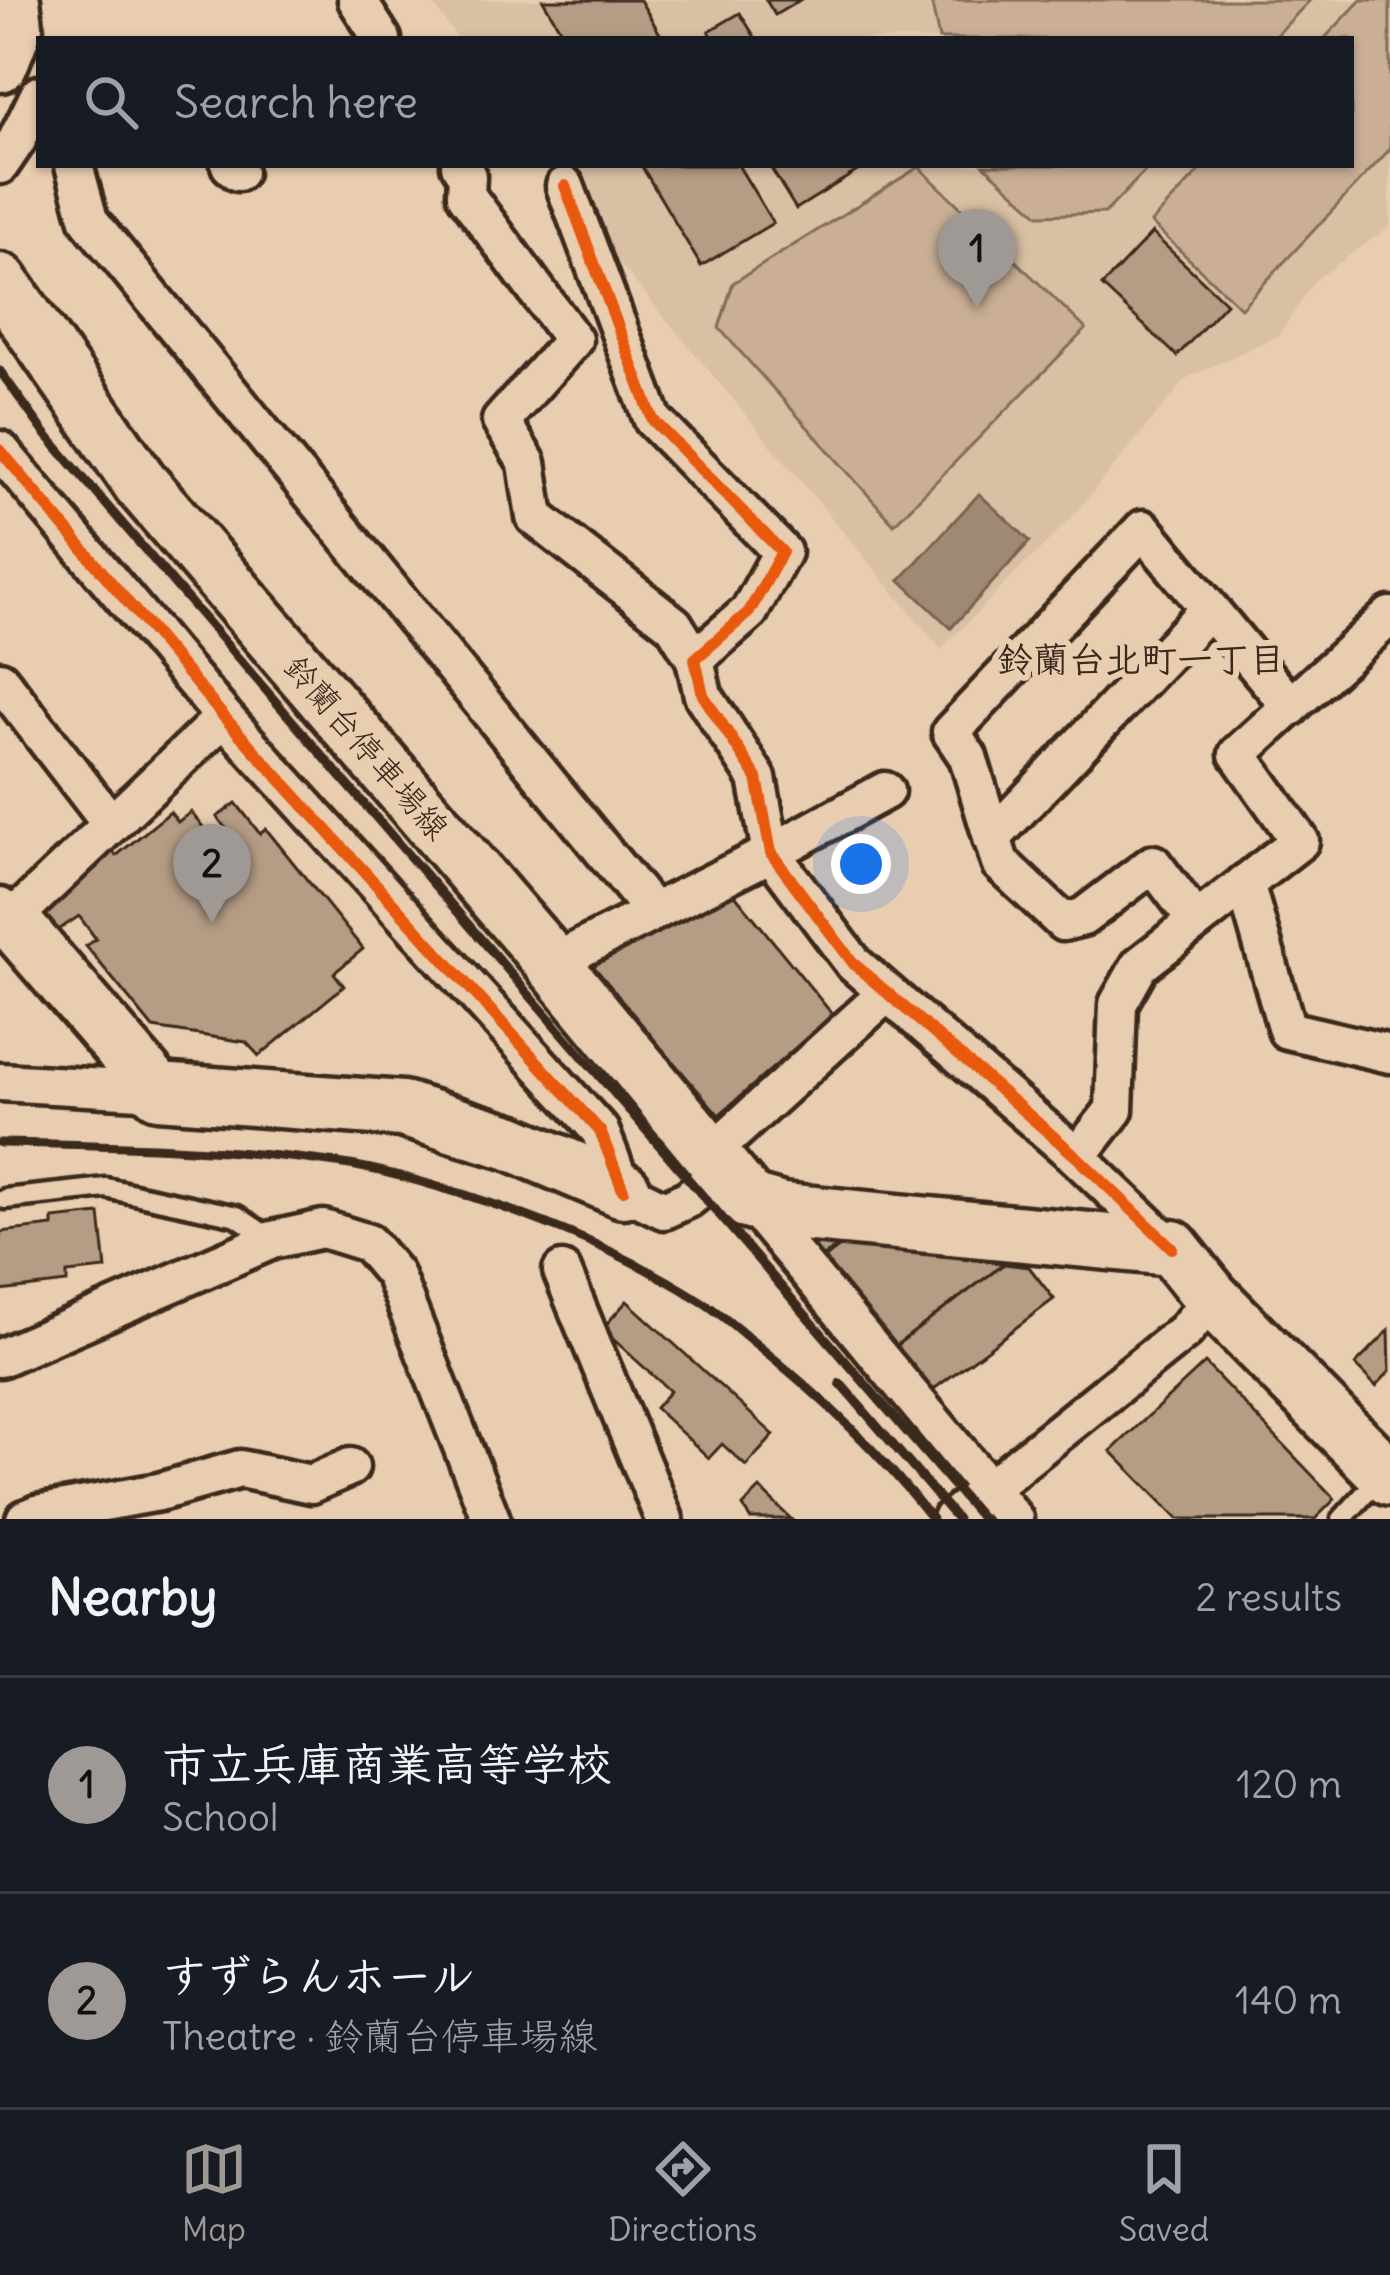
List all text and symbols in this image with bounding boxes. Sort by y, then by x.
search box [36,36,1354,168]
icon: search [78,69,144,135]
text: Search here [174,74,418,130]
pin: 1 [938,209,1016,308]
district label: 鈴蘭台北町一丁目 [997,637,1285,682]
street label: 鈴蘭台停車場線 [275,646,459,848]
pin: 2 [173,824,251,923]
your location [831,834,891,894]
text: Nearby [48,1565,217,1629]
text: 2 results [1195,1573,1342,1622]
text: 市立兵庫商業高等学校 [162,1736,612,1792]
text: 1 [79,1760,95,1809]
text: 120 m [1236,1760,1342,1809]
text: School [162,1793,279,1842]
text: すずらんホール [162,1948,475,2004]
text: 2 [76,1976,98,2025]
text: 140 m [1235,1976,1342,2025]
text: Theatre · 鈴蘭台停車場線 [162,2012,597,2061]
tab: Map [181,2136,247,2250]
tab: Directions [608,2136,757,2250]
tab: Saved [1119,2136,1209,2250]

